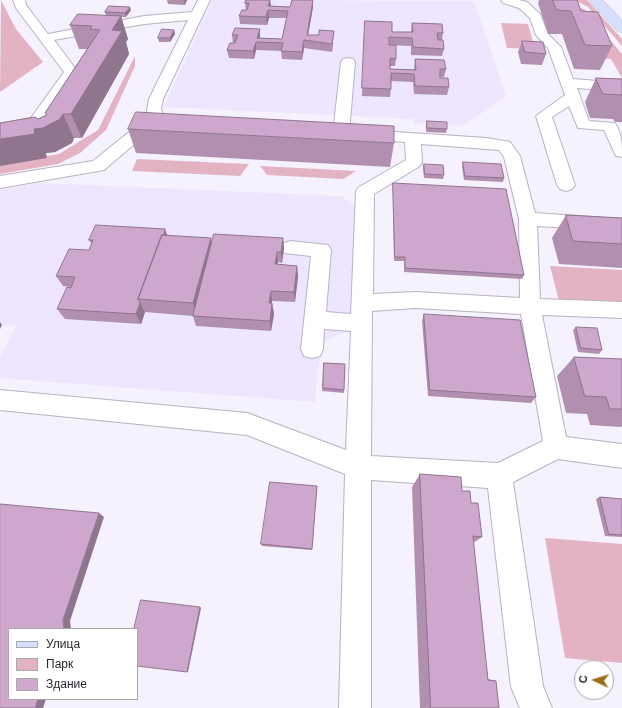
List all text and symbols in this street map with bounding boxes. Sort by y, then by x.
legend [8,628,138,700]
text: Улица [46,637,80,651]
text: Парк [46,657,73,671]
north arrow [574,660,614,700]
text: С [577,675,589,684]
text: Здание [46,677,87,691]

